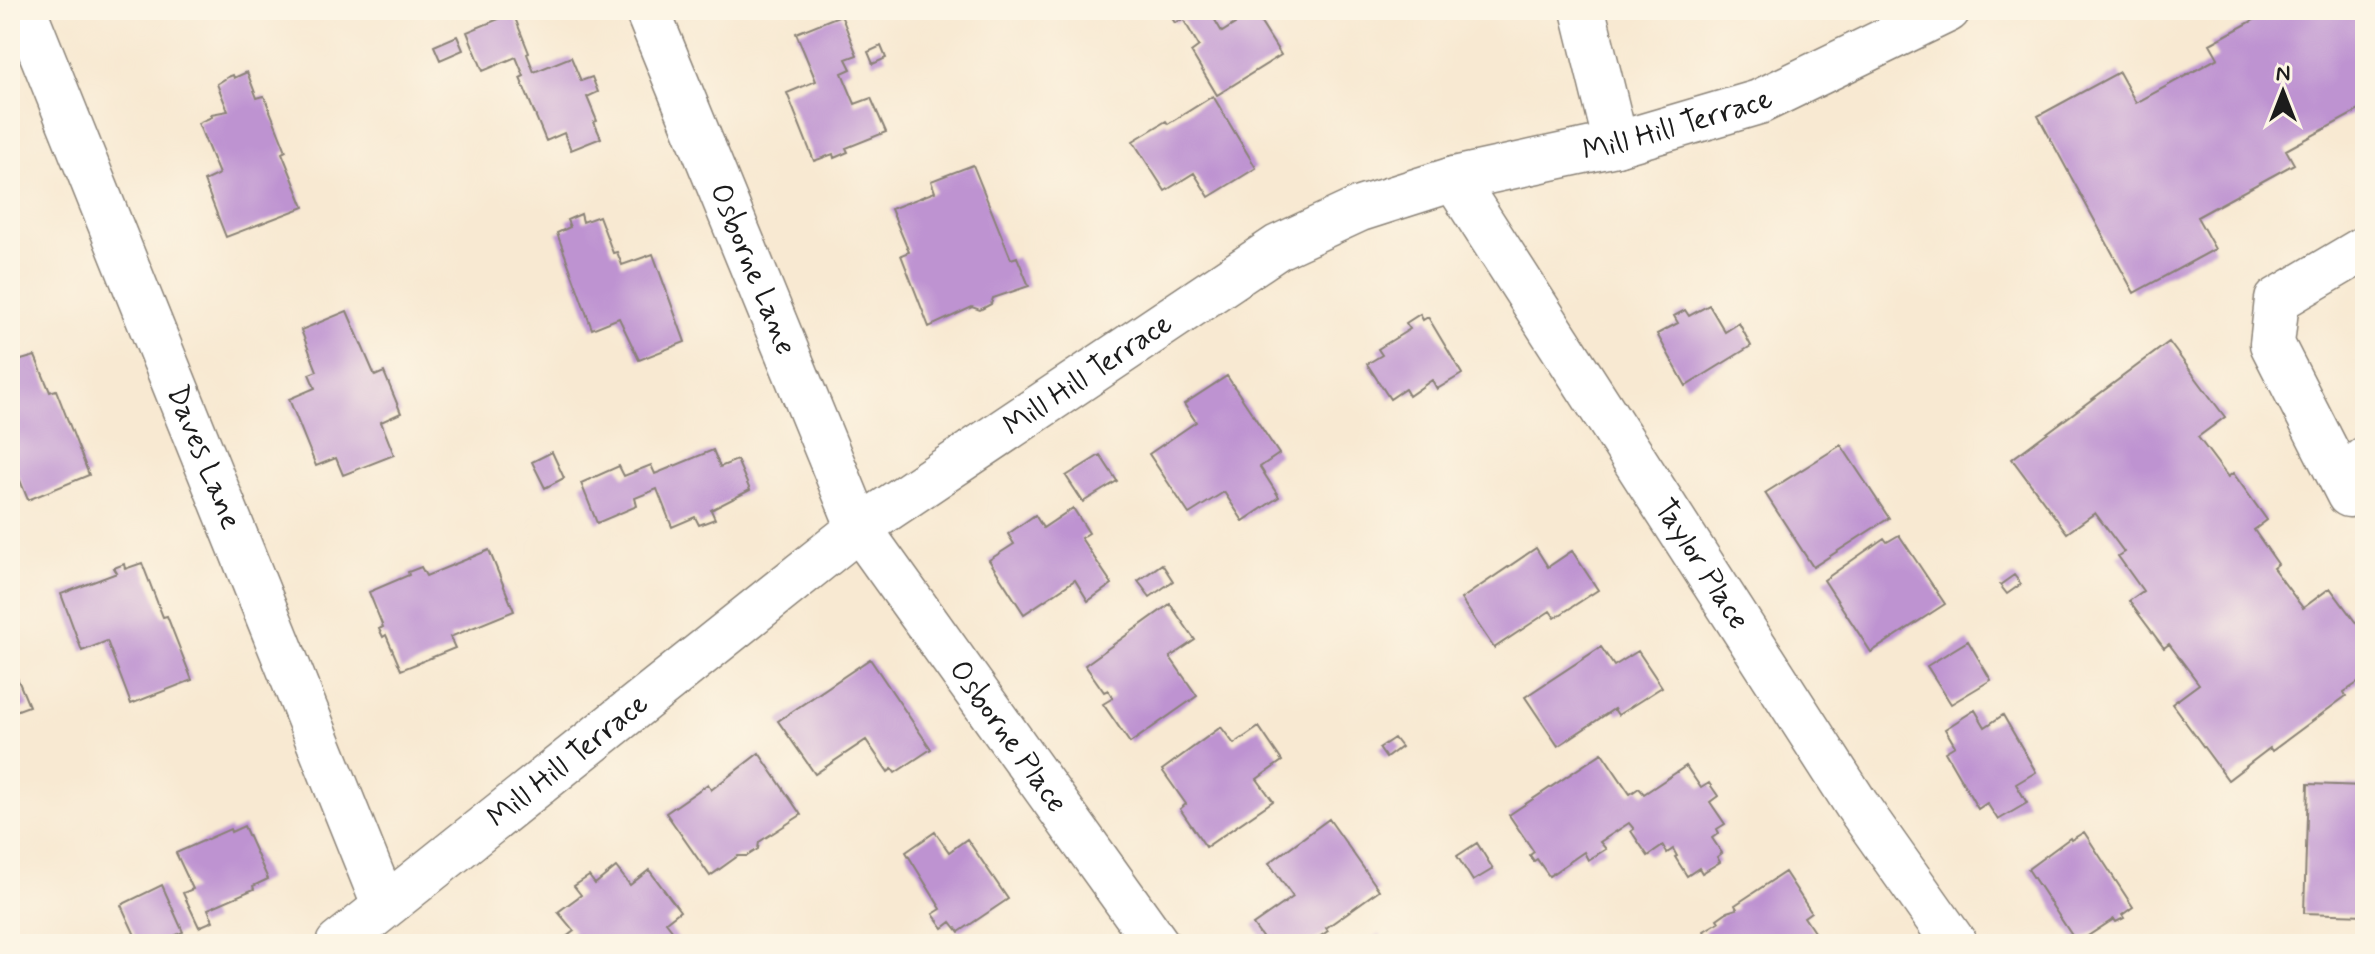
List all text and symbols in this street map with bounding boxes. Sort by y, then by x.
north arrow [2243,52,2323,132]
text: N [2276,60,2290,88]
street label: Mill Hill Terrace [1579,79,1779,170]
street label: Osborne Lane [701,178,806,361]
street label: Mill Hill Terrace [996,304,1180,445]
street label: Daves Lane [157,379,250,535]
street label: Taylor Place [1645,491,1758,637]
street label: Osborne Place [940,652,1076,821]
street label: Mill Hill Terrace [479,684,656,837]

